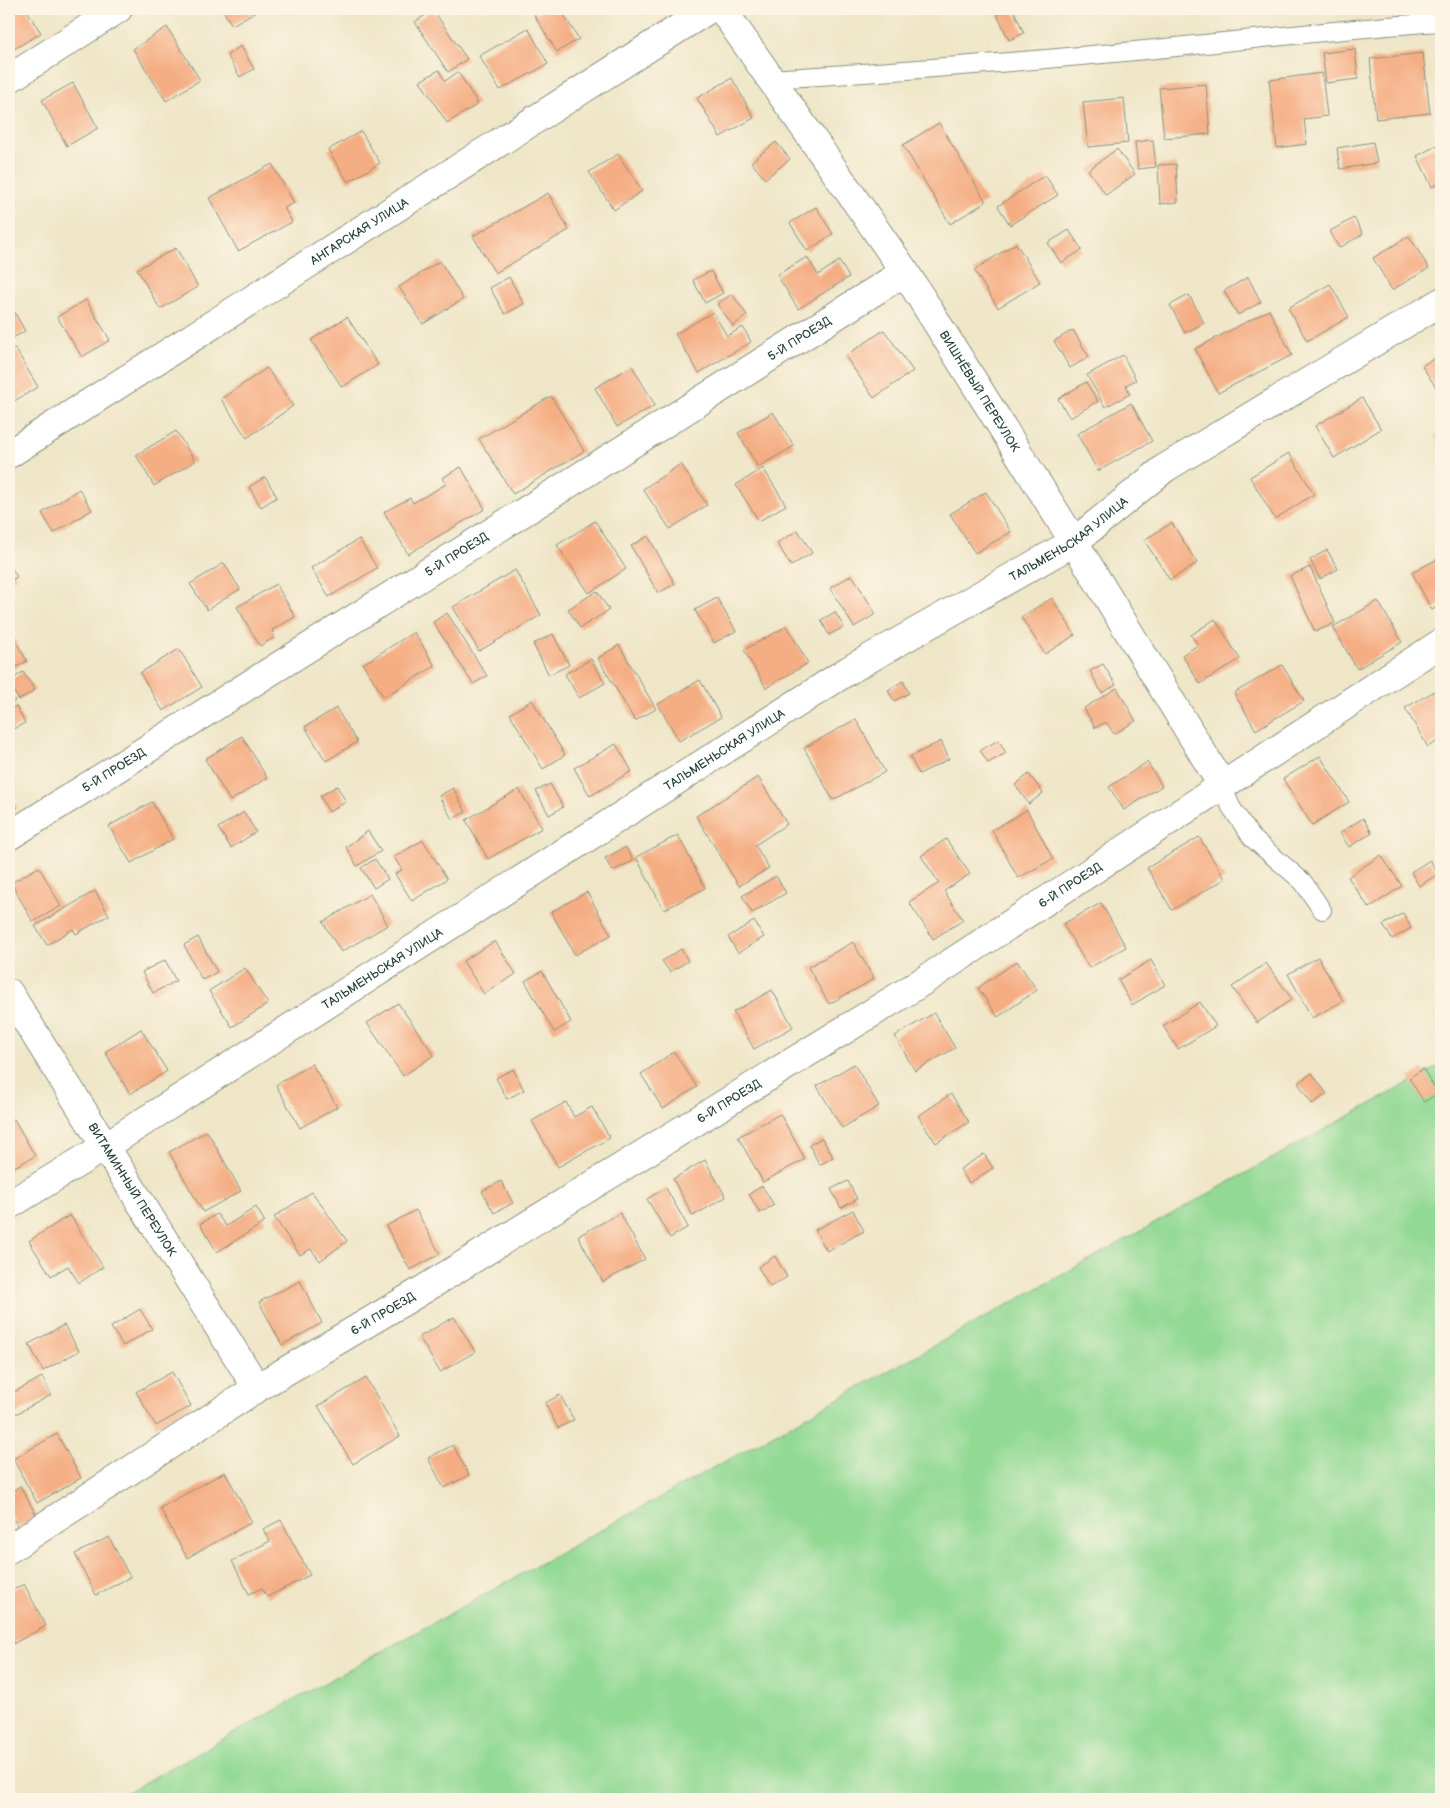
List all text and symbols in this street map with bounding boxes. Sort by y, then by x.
street label: АНГАРСКАЯ УЛИЦА [307,195,412,269]
street label: 5-Й ПРОЕЗД [765,313,835,364]
street label: ВИШНЁВЫЙ ПЕРЕУЛОК [936,328,1023,455]
street label: ТАЛЬМЕНЬСКАЯ УЛИЦА [1007,494,1132,585]
street label: 5-Й ПРОЕЗД [422,529,492,580]
street label: ТАЛЬМЕНЬСКАЯ УЛИЦА [662,706,788,794]
street label: 5-Й ПРОЕЗД [80,745,149,796]
street label: 6-Й ПРОЕЗД [1036,859,1105,912]
street label: ТАЛЬМЕНЬСКАЯ УЛИЦА [320,925,446,1013]
street label: 6-Й ПРОЕЗД [694,1076,764,1127]
street label: ВИТАМИННЫЙ ПЕРЕУЛОК [85,1120,180,1259]
street label: 6-Й ПРОЕЗД [348,1289,419,1339]

